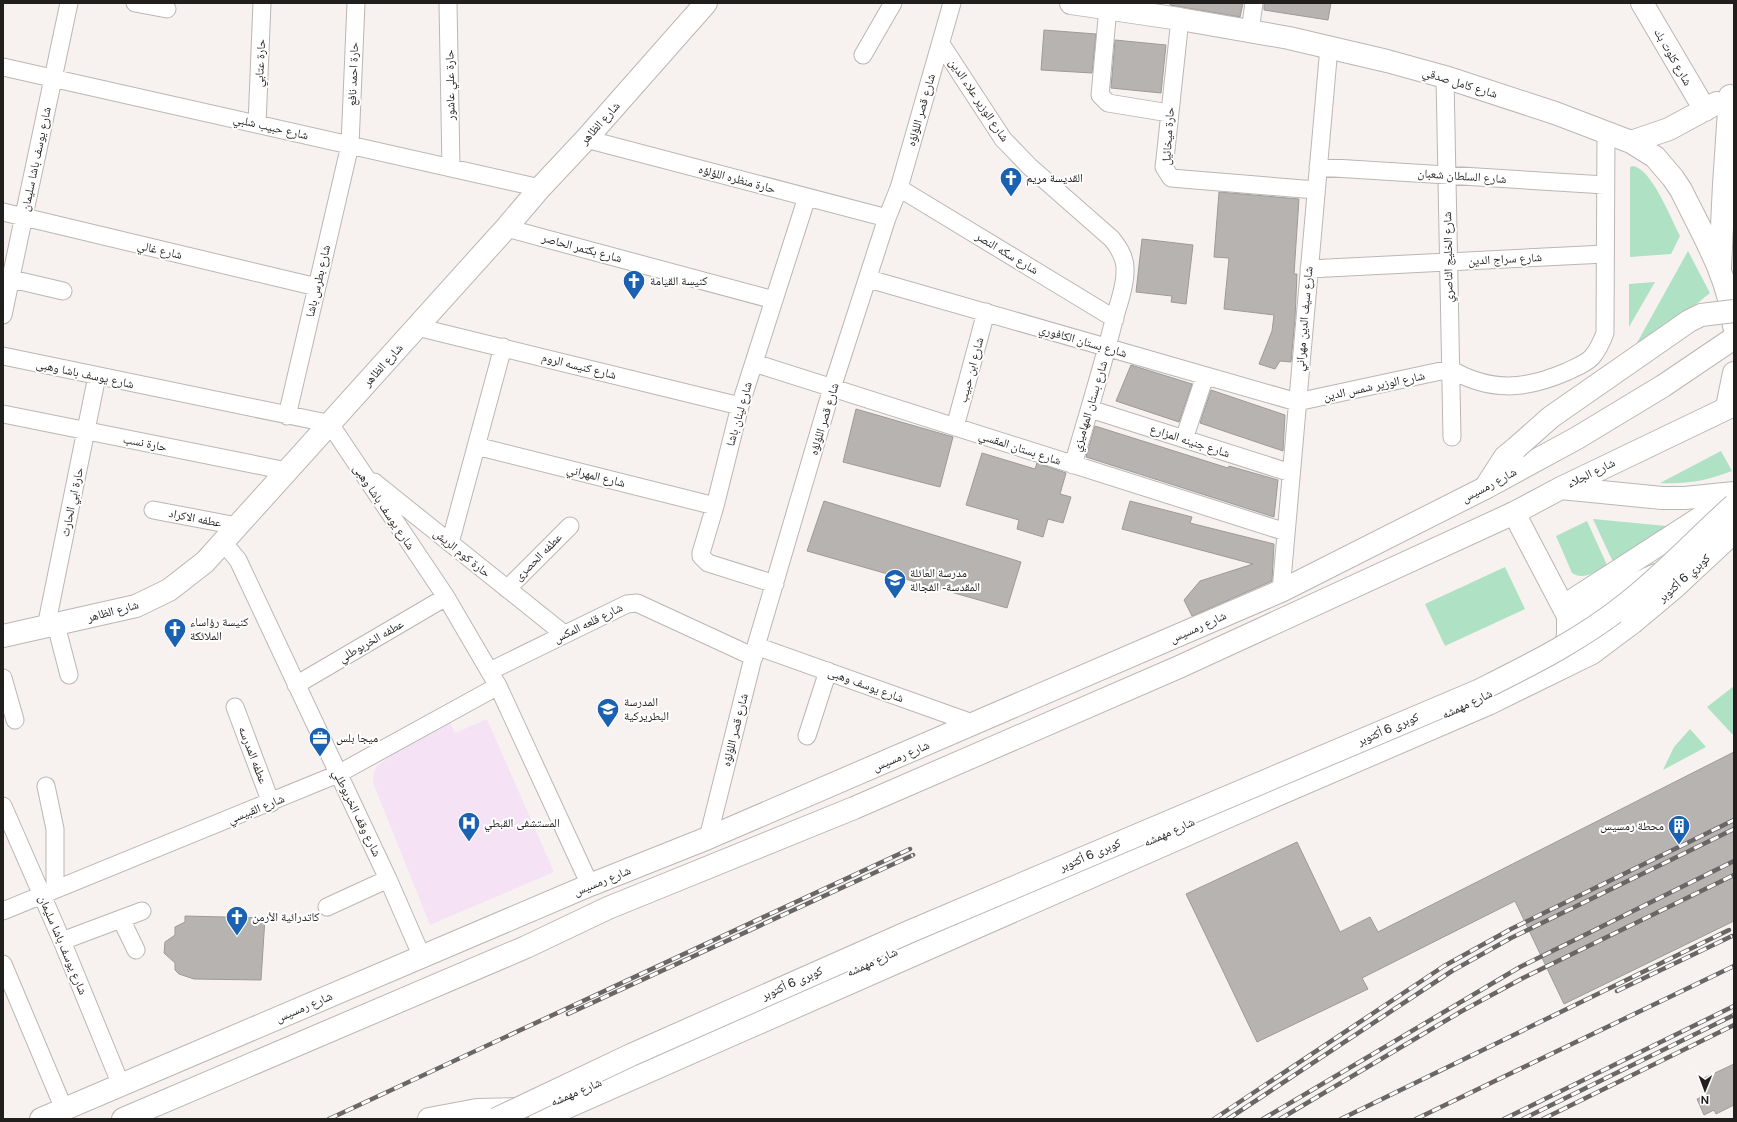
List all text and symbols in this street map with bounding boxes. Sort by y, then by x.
street label: شارع كلوت بك [1650,26,1695,89]
street label: حارة عتابي [252,38,271,88]
street label: حارة احمد نافع [345,41,361,106]
street label: حارة علي عاشور [442,49,461,121]
street label: شارع الوزير علاء الدين [945,56,1012,145]
street label: شارع كامل صدقي [1420,65,1499,104]
street label: شارع قصر اللؤلؤه [904,72,939,148]
street label: شارع الظاهر [577,99,624,149]
street label: شارع يوسف باشا سليمان [18,105,55,213]
street label: حارة ميخائيل [1159,106,1177,166]
street label: شارع حبيب شلبي [231,112,310,145]
street label: حارة منظره اللؤلؤه [697,162,777,196]
church icon: القديسة مريم [998,165,1024,198]
street label: شارع السلطان شعبان [1417,166,1507,187]
place label: القديسة مريم [1026,171,1083,186]
street label: شارع الخليج الناصري [1440,211,1459,303]
street label: شارع سكه النصر [972,228,1041,278]
street label: شارع بكتمر الحاصر [539,230,624,266]
street label: شارع غالي [136,238,184,265]
street label: شارع بطرس باشا [303,243,334,319]
street label: شارع سراج الدين [1468,250,1543,269]
street label: شارع سيف الدين مهراني [1292,266,1319,372]
church icon: كنيسة القيامة [621,268,647,301]
place label: كنيسة القيامة [650,274,707,288]
street label: شارع بستان الكافوري [1037,322,1129,363]
street label: شارع ابن حبيب [956,336,987,404]
street label: شارع الظاهر [360,341,407,391]
street label: شارع كنيسه الروم [540,350,618,383]
street label: شارع يوسف باشا وهبى [35,357,135,392]
street label: شارع بستان المهاميزي [1070,359,1113,454]
street label: شارع الوزير شمس الدين [1322,368,1426,405]
street label: شارع لينان باشا [723,380,756,448]
street label: شارع قصر اللؤلؤه [806,381,843,457]
street label: شارع جنينه المزارع [1148,422,1232,461]
street label: شارع بستان المقسي [976,428,1063,471]
street label: حارة نسب [122,432,168,455]
street label: شارع الجلاء [1565,455,1618,492]
street label: شارع يوسف باشا وهبى [349,462,418,553]
street label: شارع المهراني [565,462,627,493]
street label: شارع رمسيس [1459,465,1519,506]
street label: حارة ابي الحارث [58,466,89,539]
street label: عطفه الاكراد [167,506,223,530]
street label: حارة كوم الريش [430,526,494,581]
street label: عطفه الحصرى [511,530,565,584]
street label: كوبري 6 أكتوبر [1654,551,1715,608]
place label: مدرسة العائلة المقدسة - الفجالة [910,566,980,594]
school or university icon: مدرسة العائلة المقدسة - الفجالة [882,567,908,600]
street label: شارع الظاهر [85,597,141,626]
street label: شارع قلعه المكس [551,600,625,647]
street label: شارع رمسيس [1168,608,1229,647]
place label: كنيسة رؤاساء الملائكة [190,615,248,643]
church icon: كنيسة رؤاساء الملائكة [162,616,188,649]
street label: عطفه الخربوطلي [336,617,408,668]
street label: شارع يوسف وهبى [826,665,906,706]
street label: شارع مهمشه [1440,686,1495,723]
street label: شارع قصر اللؤلؤه [719,692,752,768]
place label: المدرسة البطريركية [624,695,669,723]
school or university icon: المدرسة البطريركية [595,696,621,729]
street label: كوبرى 6 أكتوبر [1354,710,1421,749]
street label: عطفه المدرسه [236,724,270,786]
office icon: ميجا بلس [307,725,333,758]
place label: ميجا بلس [336,731,378,745]
street label: شارع رمسيس [871,738,932,775]
street label: شارع وقف الخربوطلي [327,767,384,860]
street label: شارع القبيسي [226,791,288,830]
hospital icon: المستشفى القبطي [456,810,482,843]
building icon: محطة رمسيس [1666,813,1692,846]
street label: شارع مهمشه [1141,815,1197,850]
place label: المستشفى القبطي [484,816,560,833]
place label: محطة رمسيس [1600,819,1664,833]
street label: كوبرى 6 أكتوبر [1056,836,1123,875]
street label: شارع رمسيس [571,863,633,900]
street label: شارع يوسف باشا سليمان [35,893,90,997]
church icon: كاتدرائية الأرمن [224,904,250,937]
place label: كاتدرائية الأرمن [252,910,319,924]
street label: شارع مهمشه [844,945,900,980]
street label: كوبرى 6 أكتوبر [758,963,825,1003]
street label: شارع رمسيس [274,989,335,1026]
north arrow [1685,1070,1725,1110]
street label: شارع مهمشه [548,1075,604,1110]
text: N [1700,1094,1709,1106]

